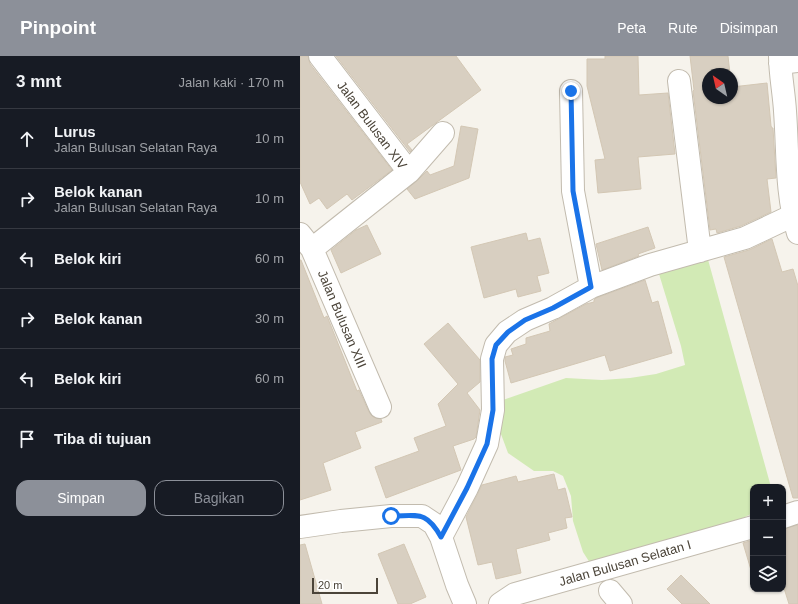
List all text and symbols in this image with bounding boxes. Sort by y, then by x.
text: Pinpoint [20,17,96,38]
text: Peta [617,20,646,36]
text: Rute [668,20,698,36]
text: Disimpan [720,20,778,36]
north arrow [702,68,738,104]
text: 3 mnt [16,72,61,91]
text: Jalan kaki · 170 m [179,75,284,90]
street label: Jalan Bulusan XIV [334,78,410,172]
route end [562,82,580,100]
text: Lurus [54,123,96,140]
icon: ahead [16,128,38,150]
text: 10 m [255,131,284,146]
text: Jalan Bulusan Selatan Raya [54,140,217,155]
text: Belok kanan [54,183,142,200]
icon: right [16,188,38,210]
text: 10 m [255,191,284,206]
text: Jalan Bulusan Selatan Raya [54,200,217,215]
icon: left [16,248,38,270]
text: Belok kiri [54,250,122,267]
text: 60 m [255,251,284,266]
street label: Jalan Bulusan XIII [315,268,369,370]
icon: right [16,308,38,330]
text: Belok kanan [54,310,142,327]
text: 30 m [255,311,284,326]
icon: left [16,368,38,390]
text: Belok kiri [54,370,122,387]
text: 60 m [255,371,284,386]
icon: arrive [16,428,38,450]
text: Tiba di tujuan [54,430,151,447]
button: Simpan [16,480,146,516]
button: Bagikan [154,480,284,516]
map controls [750,484,786,592]
button: + [750,484,786,520]
route start [382,507,400,525]
button: − [750,520,786,556]
street label: Jalan Bulusan Selatan I [557,537,693,589]
button: layers [750,556,786,592]
scale bar [312,576,378,595]
text: 20 m [318,579,342,591]

